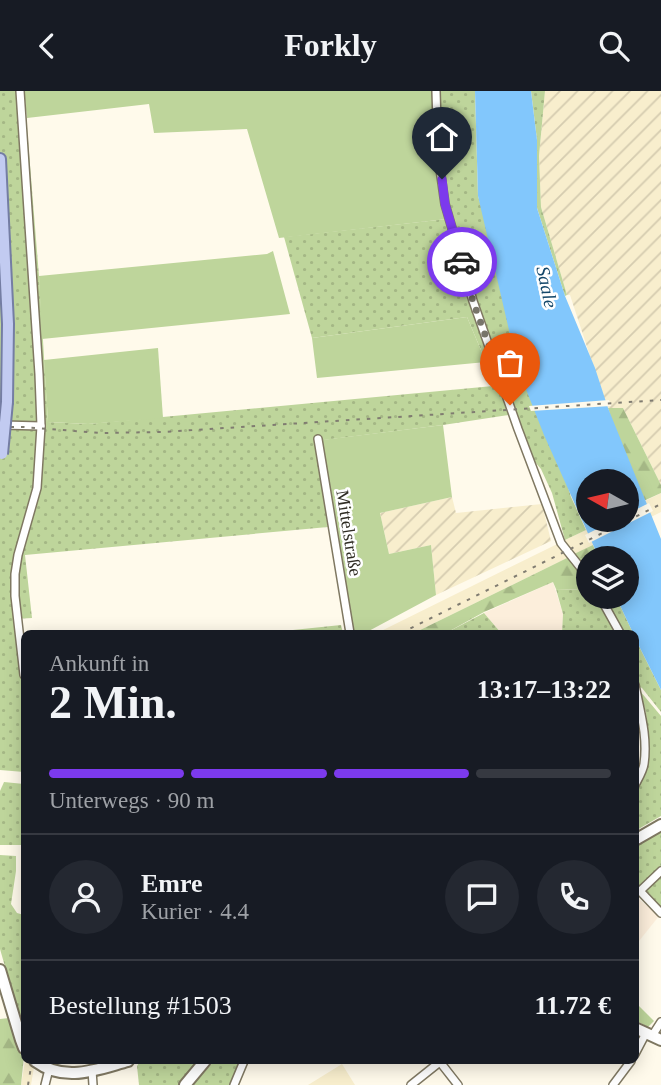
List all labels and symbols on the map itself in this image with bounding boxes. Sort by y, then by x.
pin [412,107,472,179]
courier [427,227,497,297]
water label: Saale [532,264,562,310]
pin [480,333,540,405]
north arrow [576,469,639,532]
street label: Mittelstraße [332,488,366,578]

